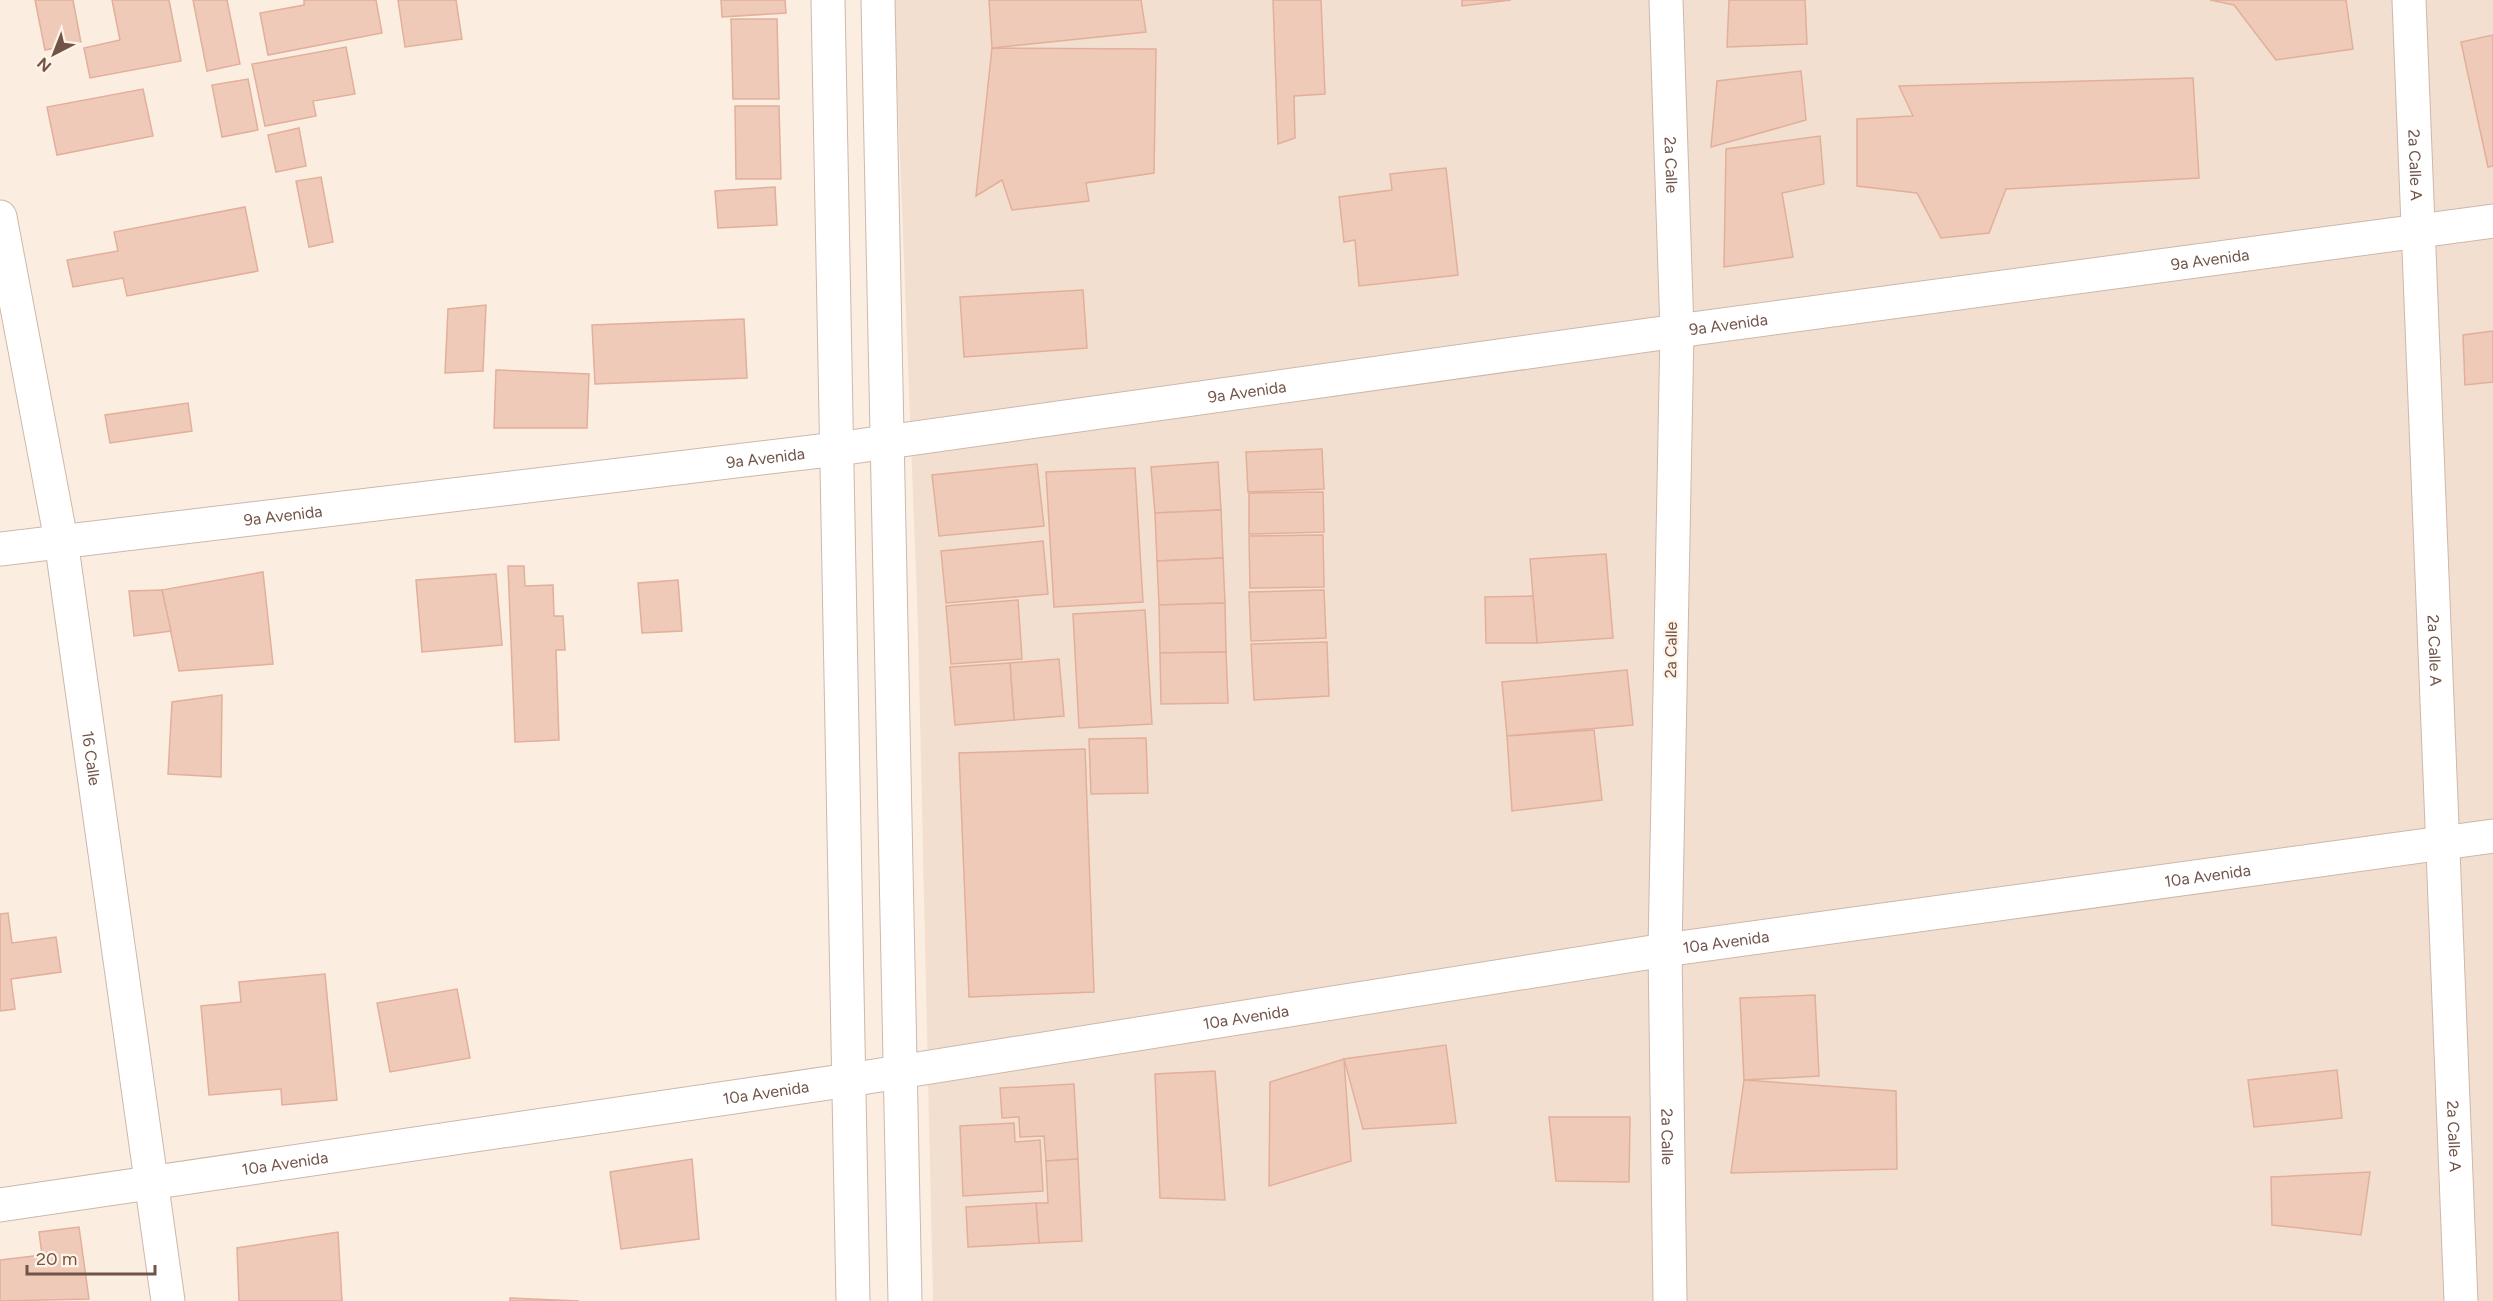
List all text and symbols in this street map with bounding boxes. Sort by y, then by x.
north arrow [24,24,84,84]
text: N [33,54,55,76]
street label: 2a Calle A [2405,129,2427,201]
street label: 2a Calle [1661,136,1682,194]
street label: 9a Avenida [2170,244,2250,274]
street label: 9a Avenida [1688,309,1769,339]
street label: 9a Avenida [1207,377,1287,406]
street label: 9a Avenida [725,443,806,472]
street label: 9a Avenida [243,501,323,529]
street label: 2a Calle A [2424,614,2446,687]
street label: 2a Calle [1661,621,1681,678]
street label: 16 Calle [78,730,105,787]
street label: 10a Avenida [2163,860,2252,891]
street label: 10a Avenida [1682,926,1770,957]
street label: 10a Avenida [1202,1001,1290,1033]
street label: 10a Avenida [721,1077,810,1108]
street label: 2a Calle A [2443,1100,2465,1172]
street label: 2a Calle [1658,1108,1678,1165]
street label: 10a Avenida [241,1147,329,1179]
scale bar [27,1238,154,1276]
text: 20 m [36,1248,77,1270]

